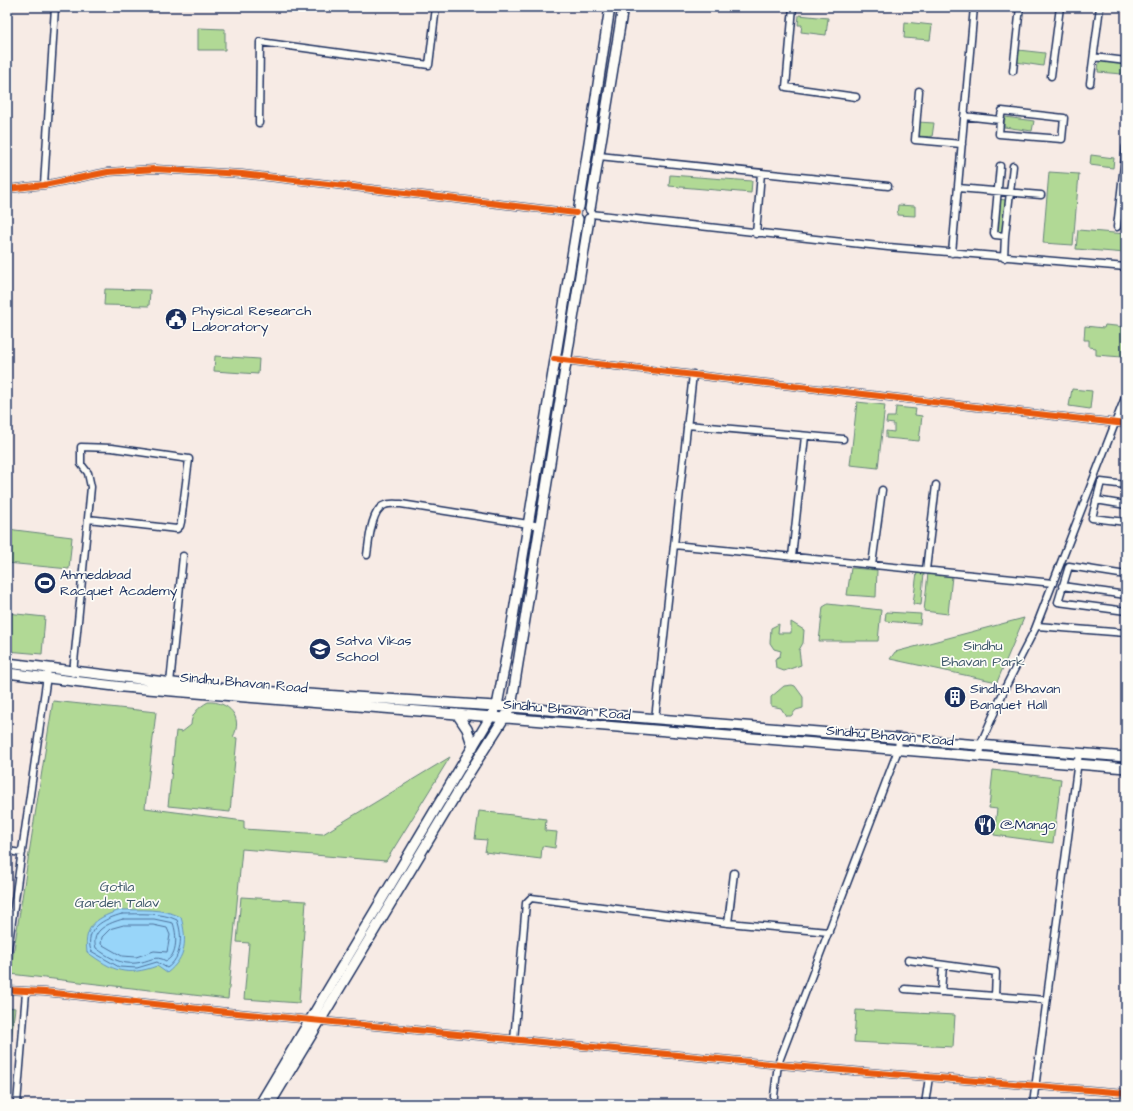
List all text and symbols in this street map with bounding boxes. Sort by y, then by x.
place label: Physical Research Laboratory [192,301,311,337]
public building icon: Physical Research Laboratory [163,306,189,332]
place label: Ahmedabad Racquet Academy [60,565,178,601]
sports icon: Ahmedabad Racquet Academy [32,570,58,596]
place label: Satva Vikas School [336,631,411,667]
school or university icon: Satva Vikas School [307,636,333,662]
park label: Sindhu Bhavan Park [941,636,1025,672]
street label: Sindhu Bhavan Road [179,667,309,699]
place label: Sindhu Bhavan Banquet Hall [970,679,1060,715]
building icon: Sindhu Bhavan Banquet Hall [942,684,968,710]
street label: Sindhu Bhavan Road [502,694,632,726]
street label: Sindhu Bhavan Road [825,720,955,752]
restaurant icon: @Mango [972,812,998,838]
place label: @Mango [1000,815,1056,835]
park label: Gotila Garden Talav [75,877,160,913]

